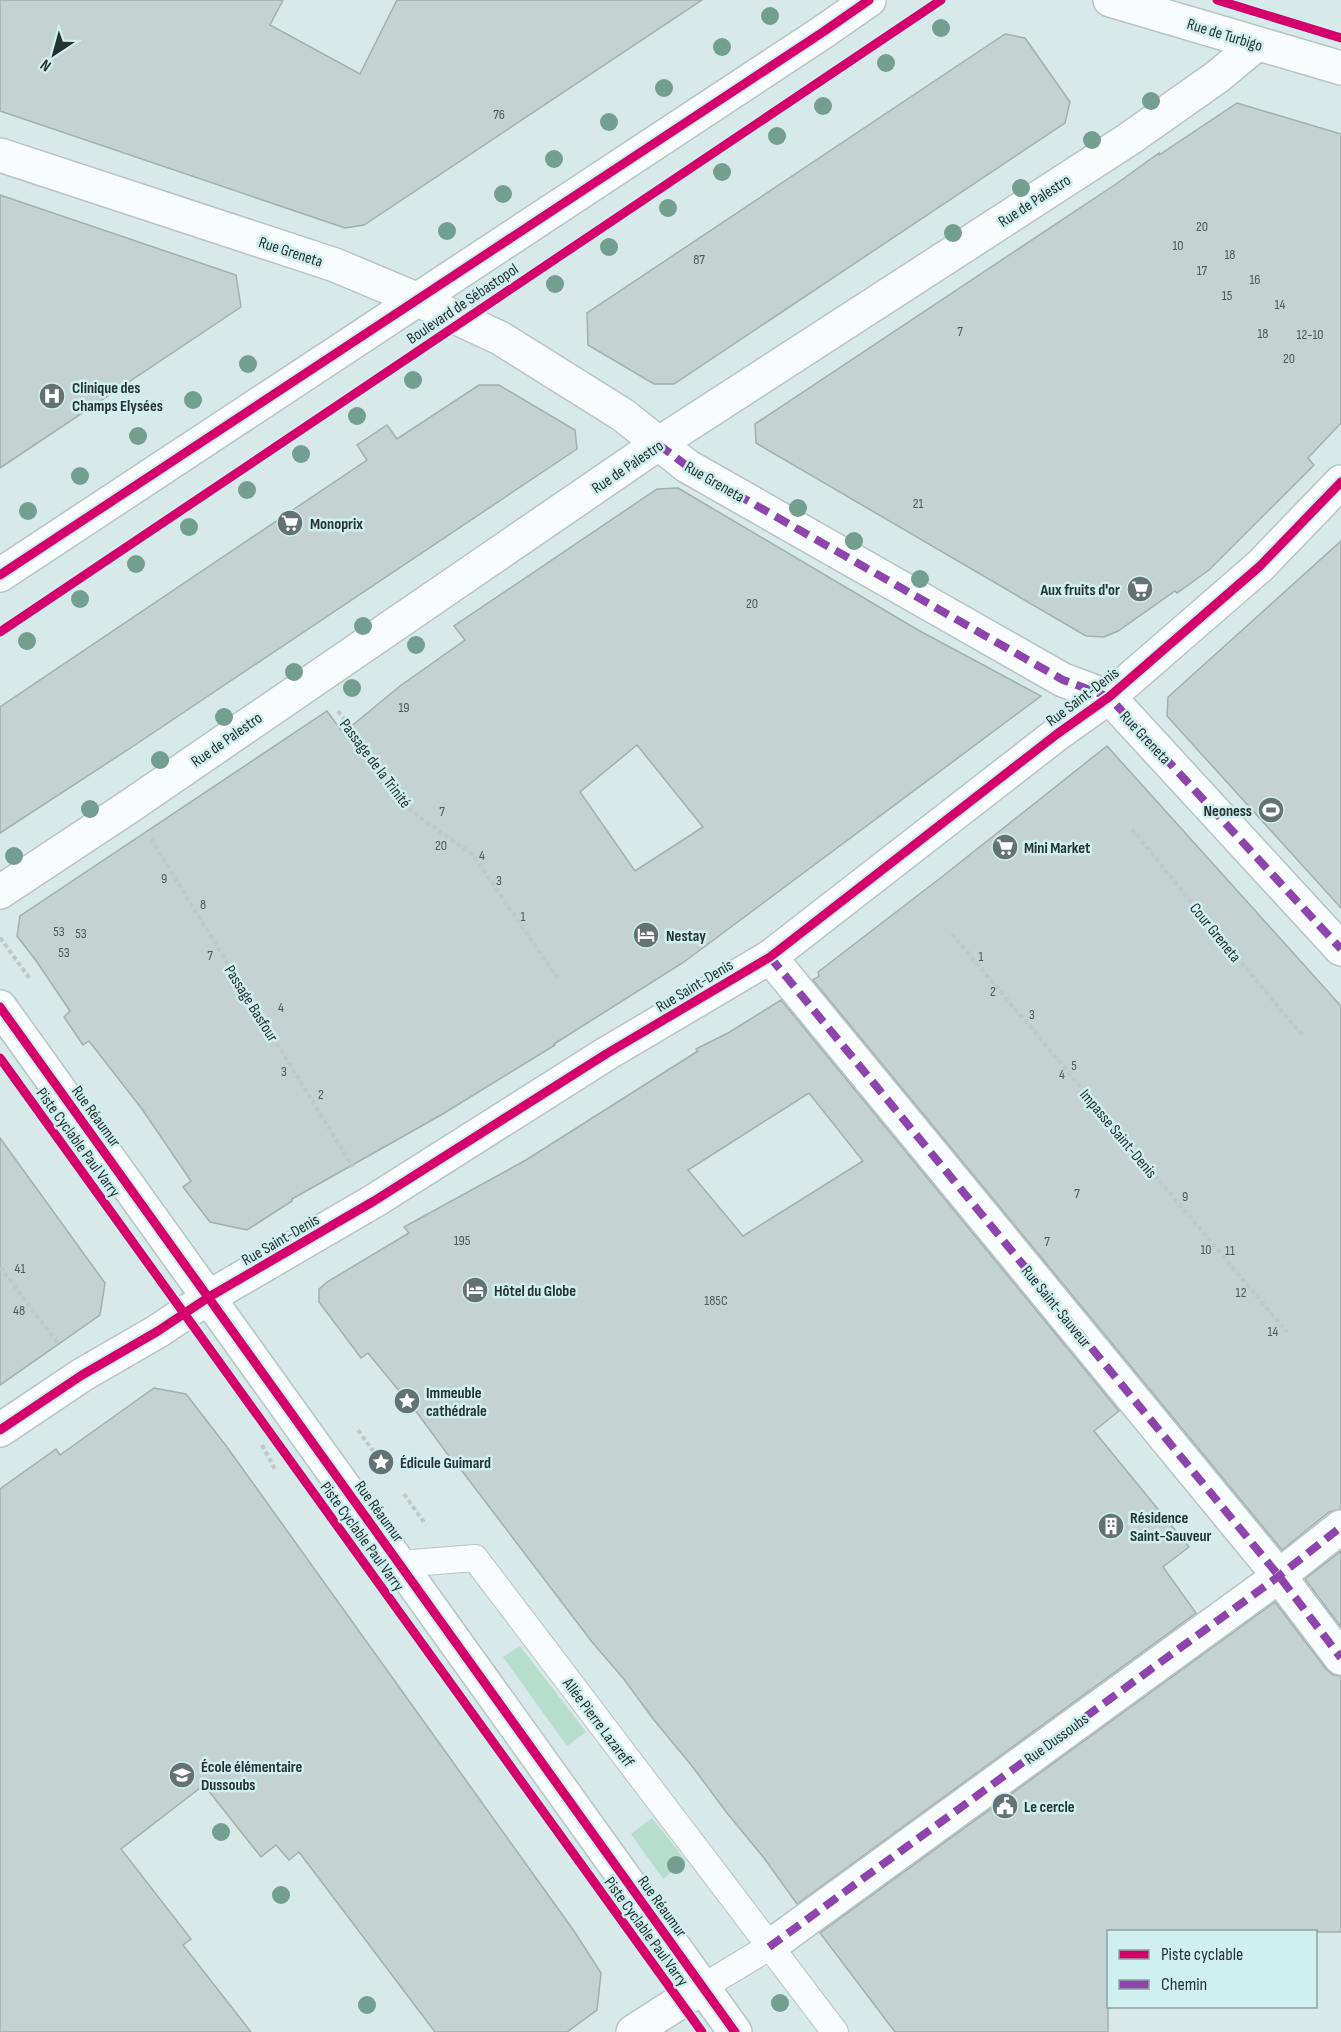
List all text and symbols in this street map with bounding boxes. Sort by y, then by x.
street label: Rue de Turbigo [1185,15,1265,56]
north arrow [24,24,84,84]
text: N [37,55,55,75]
house number: 76 [493,106,505,123]
street label: Rue de Palestro [995,171,1075,232]
house number: 20 [1196,218,1208,235]
street label: Rue Greneta [256,233,325,272]
house number: 10 [1172,237,1184,254]
house number: 18 [1224,246,1236,263]
house number: 87 [693,251,705,268]
street label: Boulevard de Sébastopol [403,260,522,349]
house number: 17 [1197,262,1208,279]
house number: 16 [1249,271,1261,288]
house number: 15 [1222,287,1233,304]
house number: 14 [1275,296,1286,313]
house number: 7 [957,323,963,340]
house number: 18 [1257,325,1269,342]
house number: 12-10 [1296,326,1324,343]
house number: 20 [1283,350,1295,367]
place label: Clinique des Champs Elysées [72,379,163,416]
hospital icon: Clinique des Champs Elysées [37,381,67,411]
street label: Rue de Palestro [588,436,667,498]
street label: Rue Greneta [681,458,748,507]
house number: 21 [913,495,923,512]
supermarket icon: Monoprix [275,508,305,538]
place label: Monoprix [310,515,363,534]
supermarket icon: Aux fruits d'or [1125,574,1155,604]
place label: Aux fruits d'or [1039,581,1120,600]
house number: 20 [746,595,758,612]
street label: Rue Saint-Denis [1043,663,1123,731]
house number: 19 [398,699,410,716]
street label: Rue Greneta [1115,707,1174,769]
street label: Rue de Palestro [188,709,266,772]
street label: Passage de la Trinité [335,716,414,812]
sports icon: Neoness [1256,795,1286,825]
place label: Neoness [1204,802,1252,821]
house number: 7 [439,803,445,820]
supermarket icon: Mini Market [990,832,1020,862]
house number: 20 [435,837,447,854]
place label: Mini Market [1024,839,1090,858]
house number: 4 [479,847,485,864]
house number: 9 [161,870,167,887]
house number: 3 [496,872,502,889]
house number: 8 [200,896,206,913]
street label: Cour Greneta [1185,899,1245,967]
house number: 1 [521,908,526,925]
hotel icon: Nestay [631,920,661,950]
house number: 53 [53,923,65,940]
house number: 53 [75,925,87,942]
place label: Nestay [666,927,706,946]
house number: 53 [58,944,70,961]
house number: 7 [207,947,213,964]
house number: 1 [979,948,984,965]
street label: Rue Saint-Denis [653,956,737,1017]
street label: Passage Basfour [220,962,282,1046]
house number: 2 [990,983,996,1000]
house number: 4 [278,999,284,1016]
house number: 3 [1029,1006,1035,1023]
house number: 5 [1071,1057,1077,1074]
house number: 3 [281,1063,287,1080]
house number: 4 [1059,1066,1065,1083]
street label: Rue Réaumur [67,1083,125,1152]
street label: Piste Cyclable Paul Varry [32,1085,124,1201]
house number: 2 [318,1086,324,1103]
street label: Impasse Saint-Denis [1075,1086,1161,1182]
house number: 7 [1074,1185,1080,1202]
house number: 9 [1182,1188,1188,1205]
street label: Rue Saint-Denis [238,1210,323,1270]
house number: 195 [454,1232,471,1249]
house number: 7 [1044,1233,1050,1250]
house number: 10 [1200,1241,1212,1258]
house number: 11 [1225,1242,1235,1259]
house number: 41 [15,1260,25,1277]
street label: Rue Saint-Sauveur [1017,1262,1095,1352]
hotel icon: Hôtel du Globe [460,1275,490,1305]
place label: Hôtel du Globe [494,1282,576,1301]
house number: 12 [1236,1284,1247,1301]
house number: 185C [704,1292,728,1309]
house number: 48 [13,1302,25,1319]
house number: 14 [1268,1323,1279,1340]
place label: Immeuble cathédrale [426,1384,487,1421]
place icon: Immeuble cathédrale [392,1386,422,1416]
place icon: Édicule Guimard [366,1447,396,1477]
place label: Édicule Guimard [400,1454,491,1473]
street label: Rue Réaumur [350,1478,408,1547]
street label: Piste Cyclable Paul Varry [316,1479,408,1595]
place label: Résidence Saint-Sauveur [1130,1509,1212,1546]
building icon: Résidence Saint-Sauveur [1096,1511,1126,1541]
street label: Allée Pierre Lazareff [558,1674,638,1772]
street label: Rue Dussoubs [1021,1709,1093,1769]
place label: École élémentaire Dussoubs [201,1758,303,1795]
school or university icon: École élémentaire Dussoubs [167,1760,197,1790]
public building icon: Le cercle [990,1791,1020,1821]
place label: Le cercle [1024,1798,1075,1817]
street label: Rue Réaumur [633,1873,691,1942]
street label: Piste Cyclable Paul Varry [600,1874,692,1990]
legend [1107,1930,1317,2008]
text: Piste cyclable [1161,1944,1243,1965]
text: Chemin [1161,1974,1207,1995]

